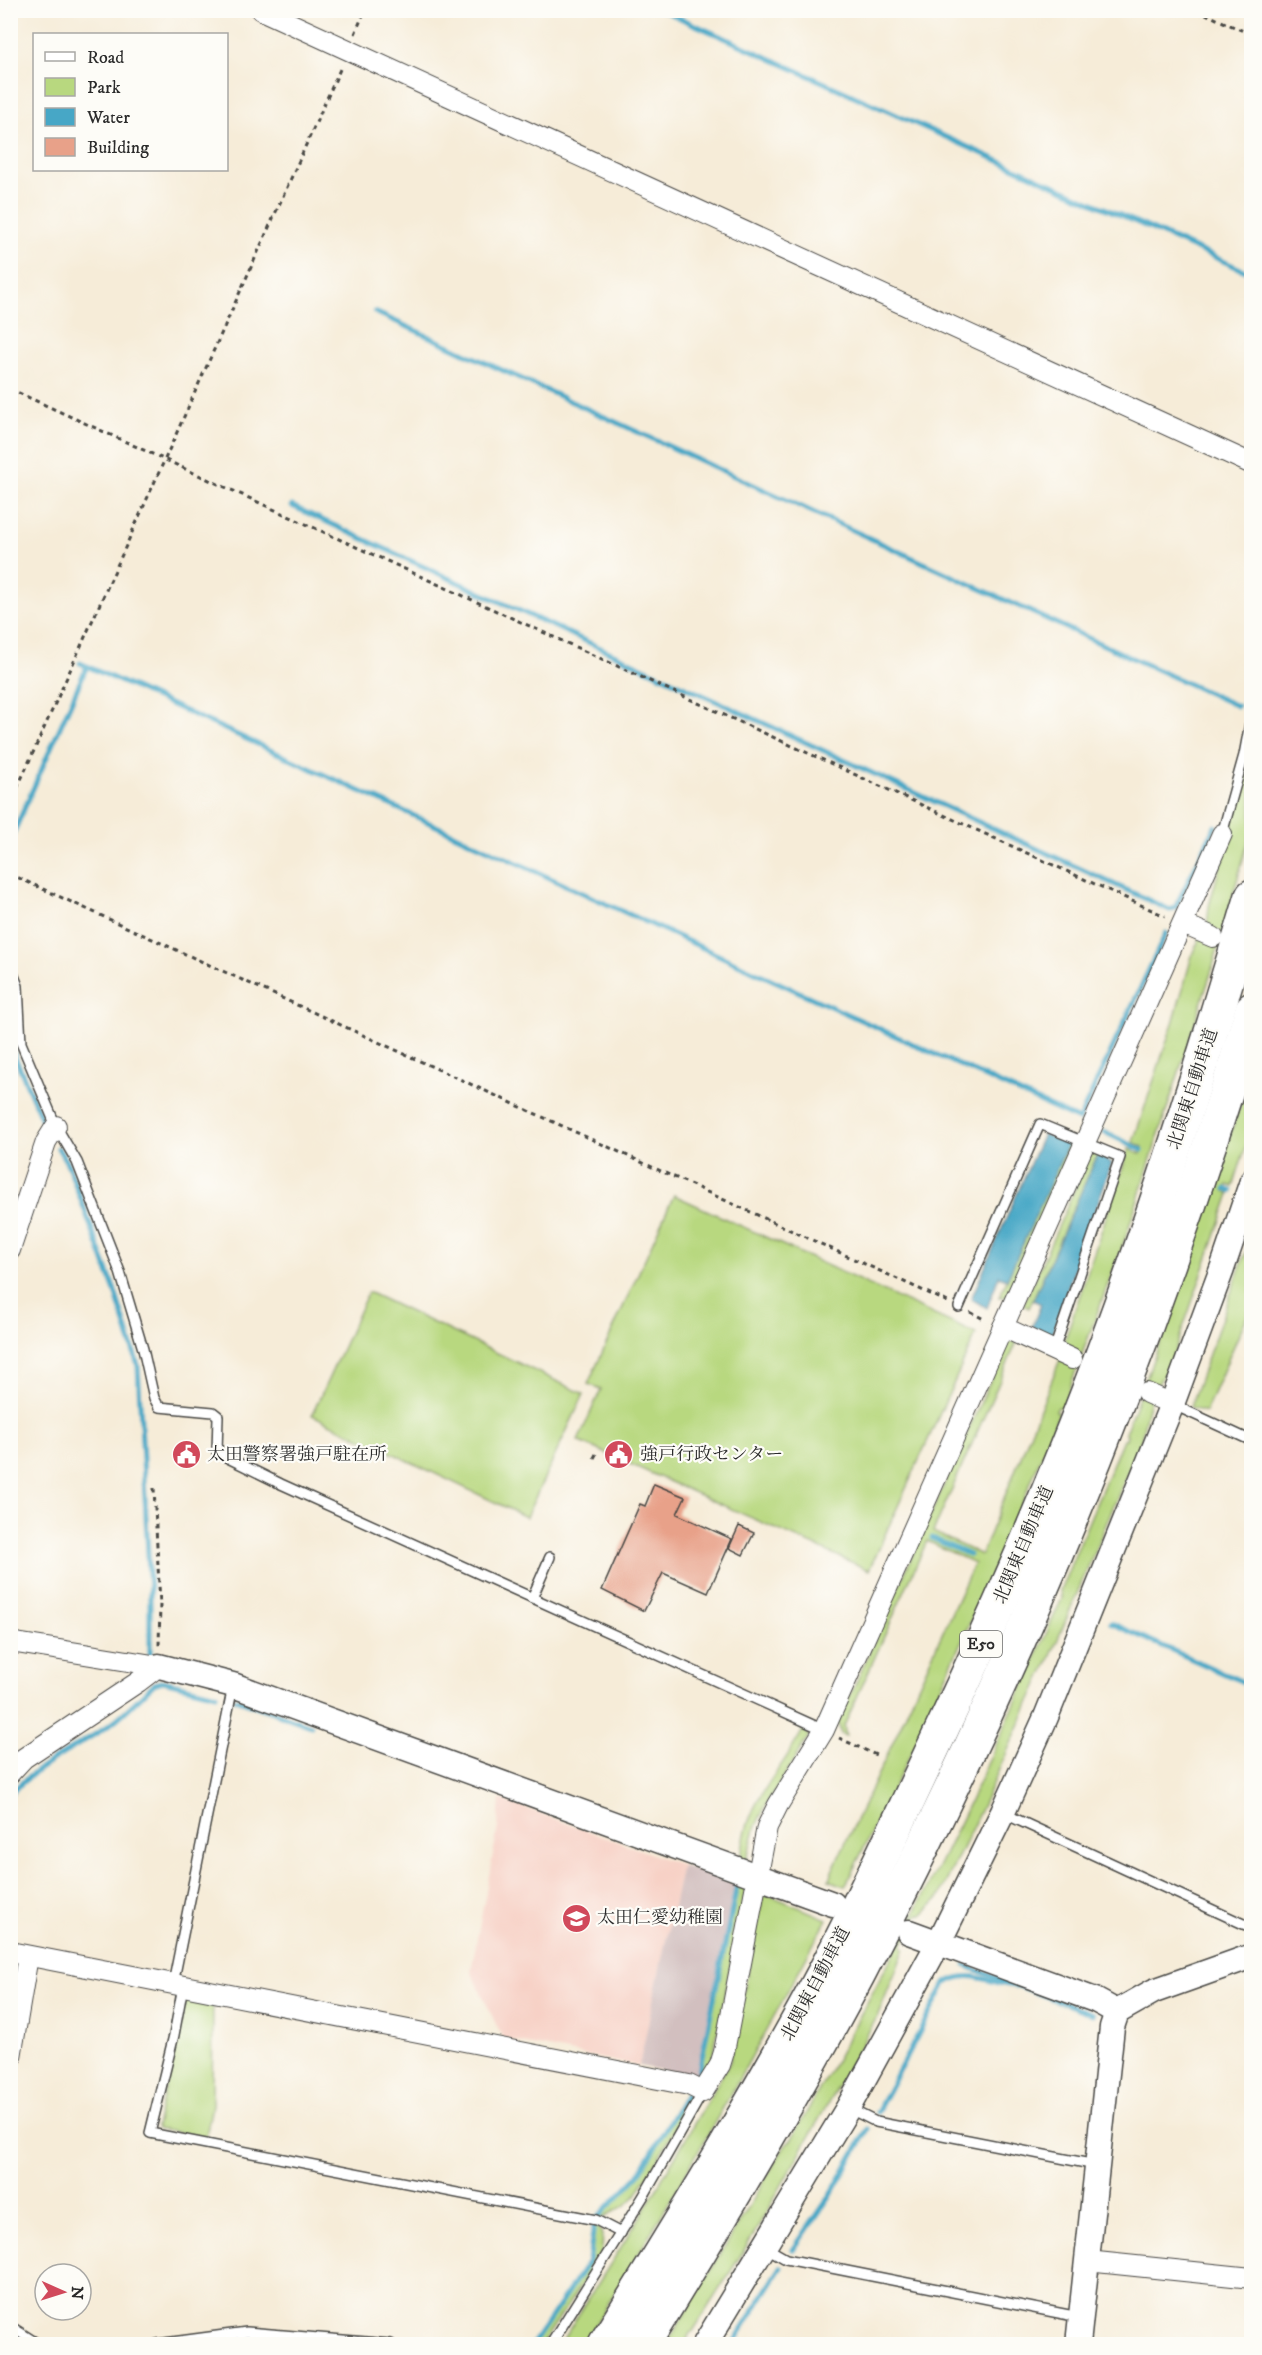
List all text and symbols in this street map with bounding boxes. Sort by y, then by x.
legend [33,33,228,171]
text: Road [87,47,124,69]
text: Park [87,77,121,99]
text: Water [86,107,130,129]
text: Building [87,137,149,159]
street label: 北関東自動車道 [1163,1026,1223,1152]
public building icon: 太田警察署強戸駐在所 [170,1439,202,1471]
public building icon: 強戸行政センター [603,1439,635,1471]
place label: 太田警察署強戸駐在所 [207,1444,387,1466]
place label: 強戸行政センター [640,1444,783,1466]
street label: 北関東自動車道 [989,1483,1059,1607]
road number: E50 [960,1631,1002,1657]
school or university icon: 太田仁愛幼稚園 [560,1902,592,1934]
place label: 太田仁愛幼稚園 [597,1907,723,1929]
street label: 北関東自動車道 [777,1923,855,2045]
north arrow [33,2262,93,2322]
text: N [67,2286,87,2300]

